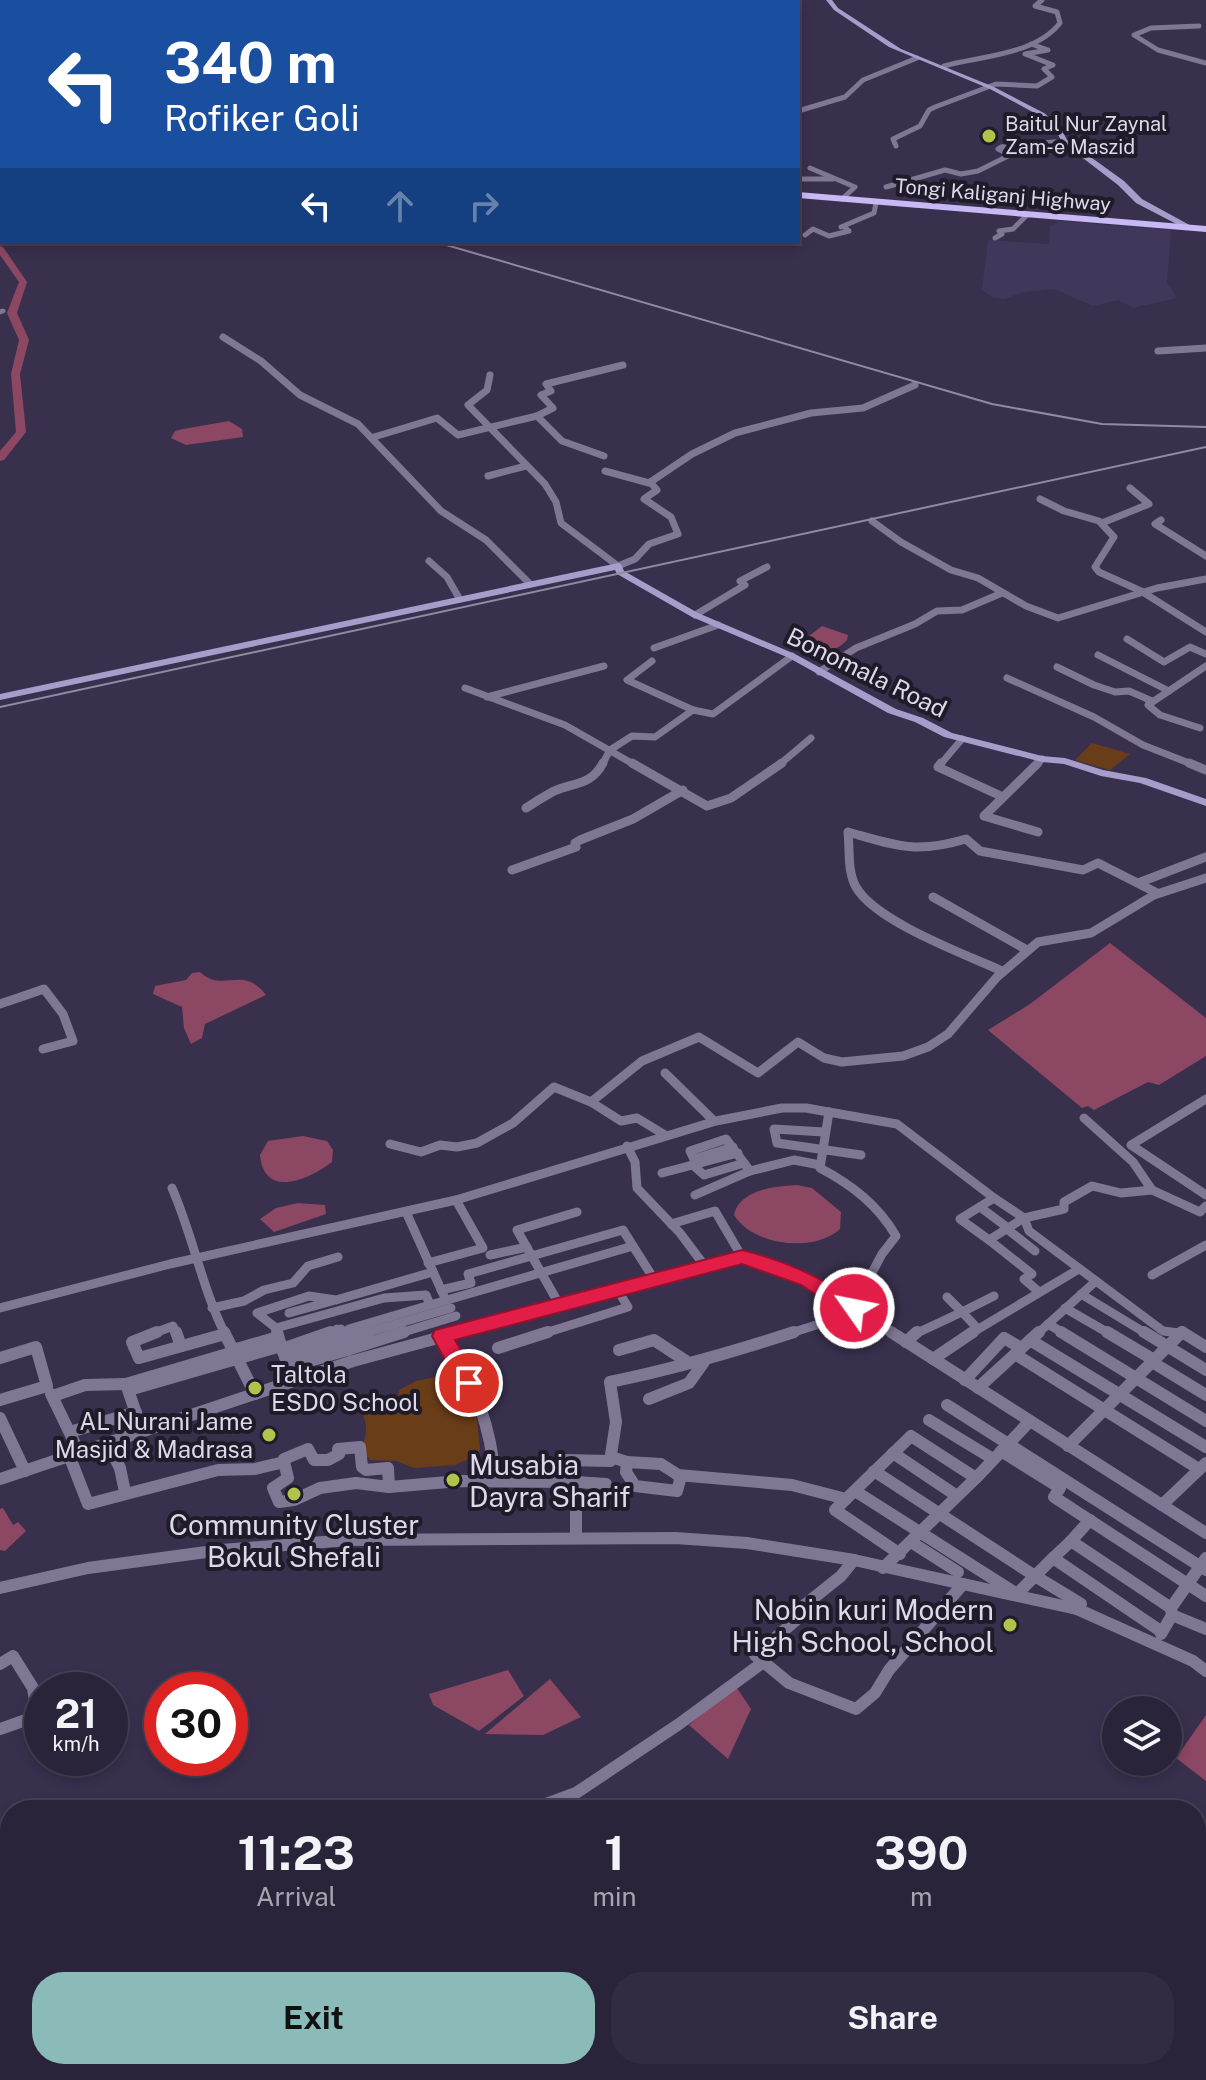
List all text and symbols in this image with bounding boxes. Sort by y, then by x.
text: 340 m [164,30,337,96]
icon: left [32,32,136,136]
text: Rofiker Goli [164,97,360,139]
place label: Baitul Nur Zaynal Zam-e Maszid [1005,112,1167,159]
marker: Baitul Nur Zaynal Zam-e Maszid [980,127,998,145]
street label: Tongi Kaliganj Highway [894,174,1112,216]
icon: left [294,184,338,228]
icon: ahead [378,184,422,228]
icon: right [462,184,506,228]
street label: Bonomala Road [783,621,951,723]
position arrow [812,1266,896,1350]
pin [435,1349,503,1417]
place label: Taltola ESDO School [271,1360,419,1416]
icon: arrive [447,1361,491,1405]
marker: Taltola ESDO School [246,1379,264,1397]
place label: AL Nurani Jame Masjid & Madrasa [55,1407,253,1463]
marker: AL Nurani Jame Masjid & Madrasa [260,1426,278,1444]
place label: Musabia Dayra Sharif [469,1448,630,1513]
marker: Musabia Dayra Sharif [444,1471,462,1489]
marker: Community Cluster Bokul Shefali [285,1485,303,1503]
place label: Community Cluster Bokul Shefali [169,1508,419,1573]
place label: Nobin kuri Modern High School, School [732,1593,994,1658]
marker: Nobin kuri Modern High School, School [1001,1616,1019,1634]
speed limit sign: 30 [144,1672,248,1776]
text: 21 [55,1690,97,1737]
map controls [1102,1696,1182,1776]
button: layers [1102,1696,1182,1776]
text: km/h [52,1732,100,1756]
text: 11:23 [238,1824,355,1881]
text: 1 [604,1824,625,1881]
text: 390 [874,1824,968,1881]
text: Arrival [256,1881,336,1912]
text: min [593,1881,637,1912]
text: m [910,1881,933,1912]
button: Exit [32,1972,595,2064]
button: Share [611,1972,1174,2064]

